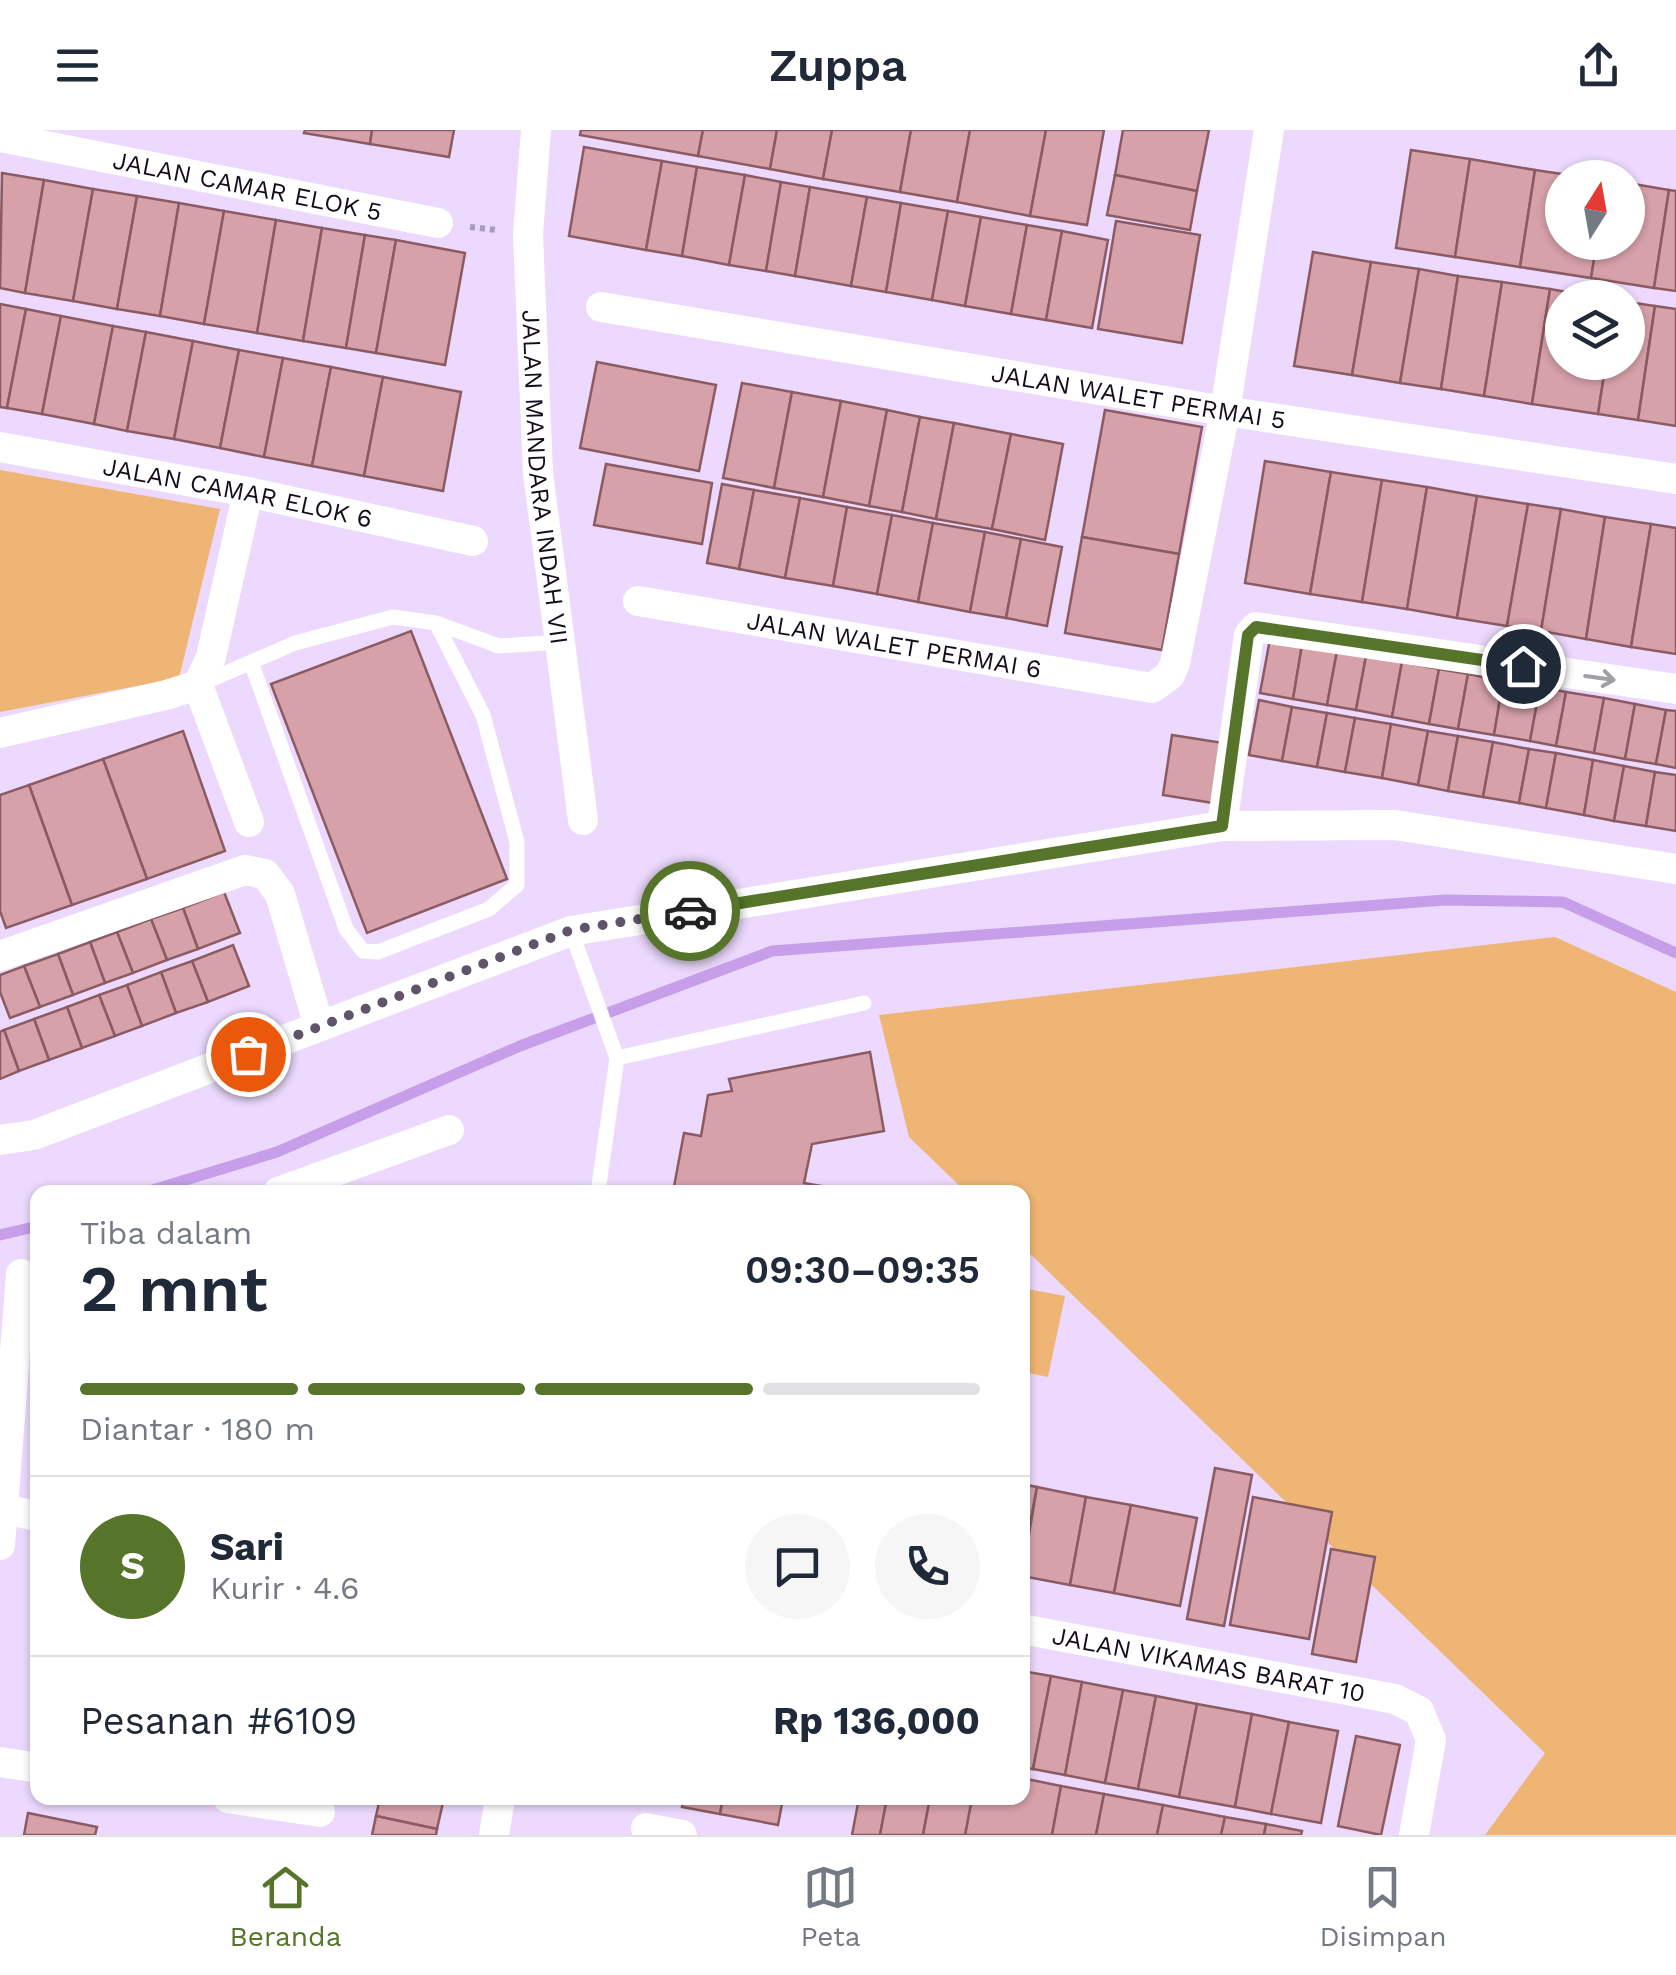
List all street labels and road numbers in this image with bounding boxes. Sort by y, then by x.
street label: JALAN CAMAR ELOK 5 [110,145,384,226]
street label: JALAN MANDARA INDAH VII [517,309,575,646]
street label: JALAN WALET PERMAI 5 [989,358,1288,434]
street label: JALAN CAMAR ELOK 6 [101,451,375,533]
street label: JALAN WALET PERMAI 6 [745,605,1044,684]
street label: JALAN VIKAMAS BARAT 10 [1050,1620,1368,1708]

